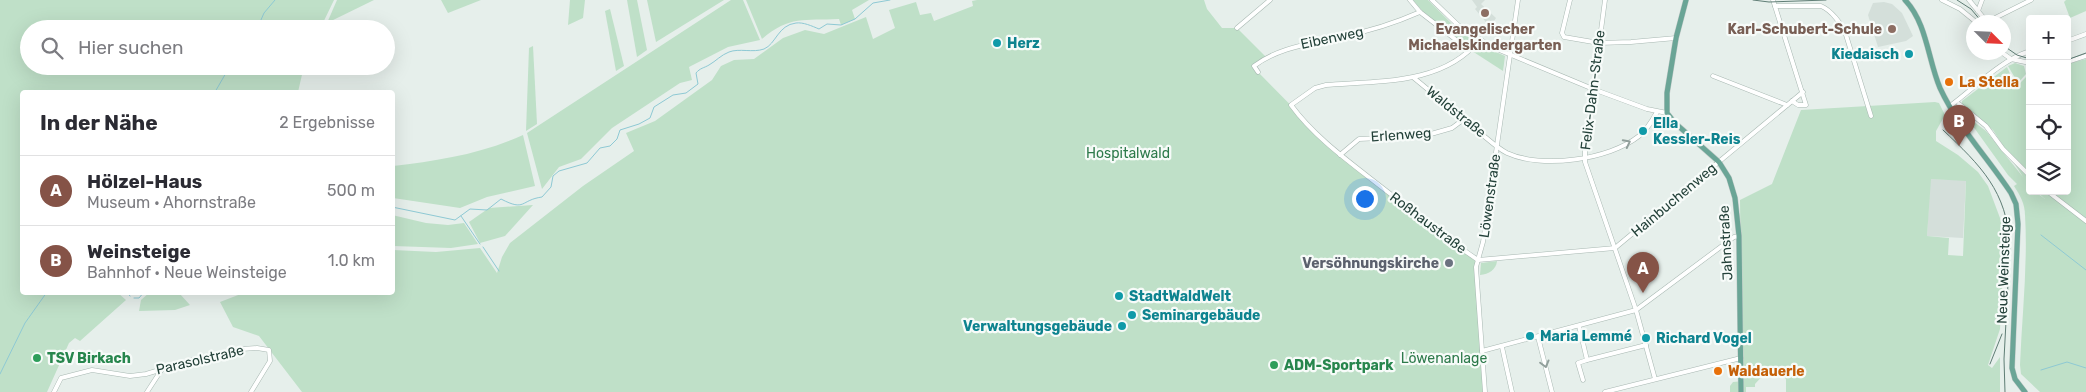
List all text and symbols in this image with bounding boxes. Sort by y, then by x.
marker: Evangelischer Michaelskindergarten [1479,7,1491,19]
north arrow [1966,15,2011,60]
map controls [2026,15,2071,195]
button: + [2026,15,2071,60]
search box [20,20,395,75]
place label: Evangelischer Michaelskindergarten [1408,21,1562,54]
place label: Karl-Schubert-Schule [1728,21,1882,38]
street label: Eibenweg [1299,23,1365,53]
marker: Karl-Schubert-Schule [1886,23,1898,35]
street label: Felix-Dahn-Straße [1577,29,1609,151]
icon: search [38,34,66,62]
place label: Herz [1007,35,1040,52]
text: Hier suchen [78,36,184,59]
marker: Herz [991,37,1003,49]
place label: Kiedaisch [1831,46,1899,63]
marker: Kiedaisch [1903,48,1915,60]
button: − [2026,60,2071,105]
place label: La Stella [1959,74,2019,91]
marker: La Stella [1943,76,1955,88]
street label: Waldstraße [1423,83,1489,141]
pin: B [1943,105,1975,146]
button: locate [2026,105,2071,150]
text: In der Nähe [40,110,158,135]
text: 2 Ergebnisse [279,113,375,132]
place label: Ella Kessler-Reis [1653,115,1741,148]
street label: Erlenweg [1370,124,1432,146]
marker: Ella Kessler-Reis [1637,125,1649,137]
one-way arrow [1622,139,1631,149]
park label: Hospitalwald [1086,145,1170,162]
button: layers [2026,150,2071,195]
street label: Löwenstraße [1476,153,1504,239]
street label: Hainbuchenweg [1628,159,1720,241]
text: Hölzel-Haus [87,170,202,193]
text: A [50,181,62,200]
text: 500 m [327,181,375,200]
your location [1352,186,1378,212]
street label: Roßhaustraße [1386,189,1470,257]
text: Museum · Ahornstraße [87,193,256,212]
street label: Jahnstraße [1716,205,1736,281]
street label: Neue Weinsteige [1994,216,2014,324]
text: Weinsteige [87,240,191,263]
text: B [50,251,62,270]
text: 1.0 km [328,251,375,270]
pin: A [1627,252,1659,293]
place label: Versöhnungskirche [1302,255,1439,272]
marker: Versöhnungskirche [1443,257,1455,269]
text: Bahnhof · Neue Weinsteige [87,263,287,282]
place label: StadtWaldWelt [1129,288,1232,305]
marker: StadtWaldWelt [1113,290,1125,302]
place label: Seminargebäude [1142,307,1260,324]
marker: Seminargebäude [1126,309,1138,321]
place label: Verwaltungsgebäude [963,318,1112,335]
marker: Verwaltungsgebäude [1116,320,1128,332]
place label: Maria Lemmé [1540,328,1632,345]
marker: Maria Lemmé [1524,330,1536,342]
place label: Richard Vogel [1656,330,1752,347]
marker: Richard Vogel [1640,332,1652,344]
street label: Parasolstraße [154,342,246,378]
place label: TSV Birkach [47,350,131,367]
park label: Löwenanlage [1401,350,1487,367]
marker: TSV Birkach [31,352,43,364]
place label: ADM-Sportpark [1284,357,1394,374]
marker: ADM-Sportpark [1268,359,1280,371]
one-way arrow [1539,360,1550,369]
place label: Waldauerle [1728,363,1805,380]
marker: Waldauerle [1712,365,1724,377]

